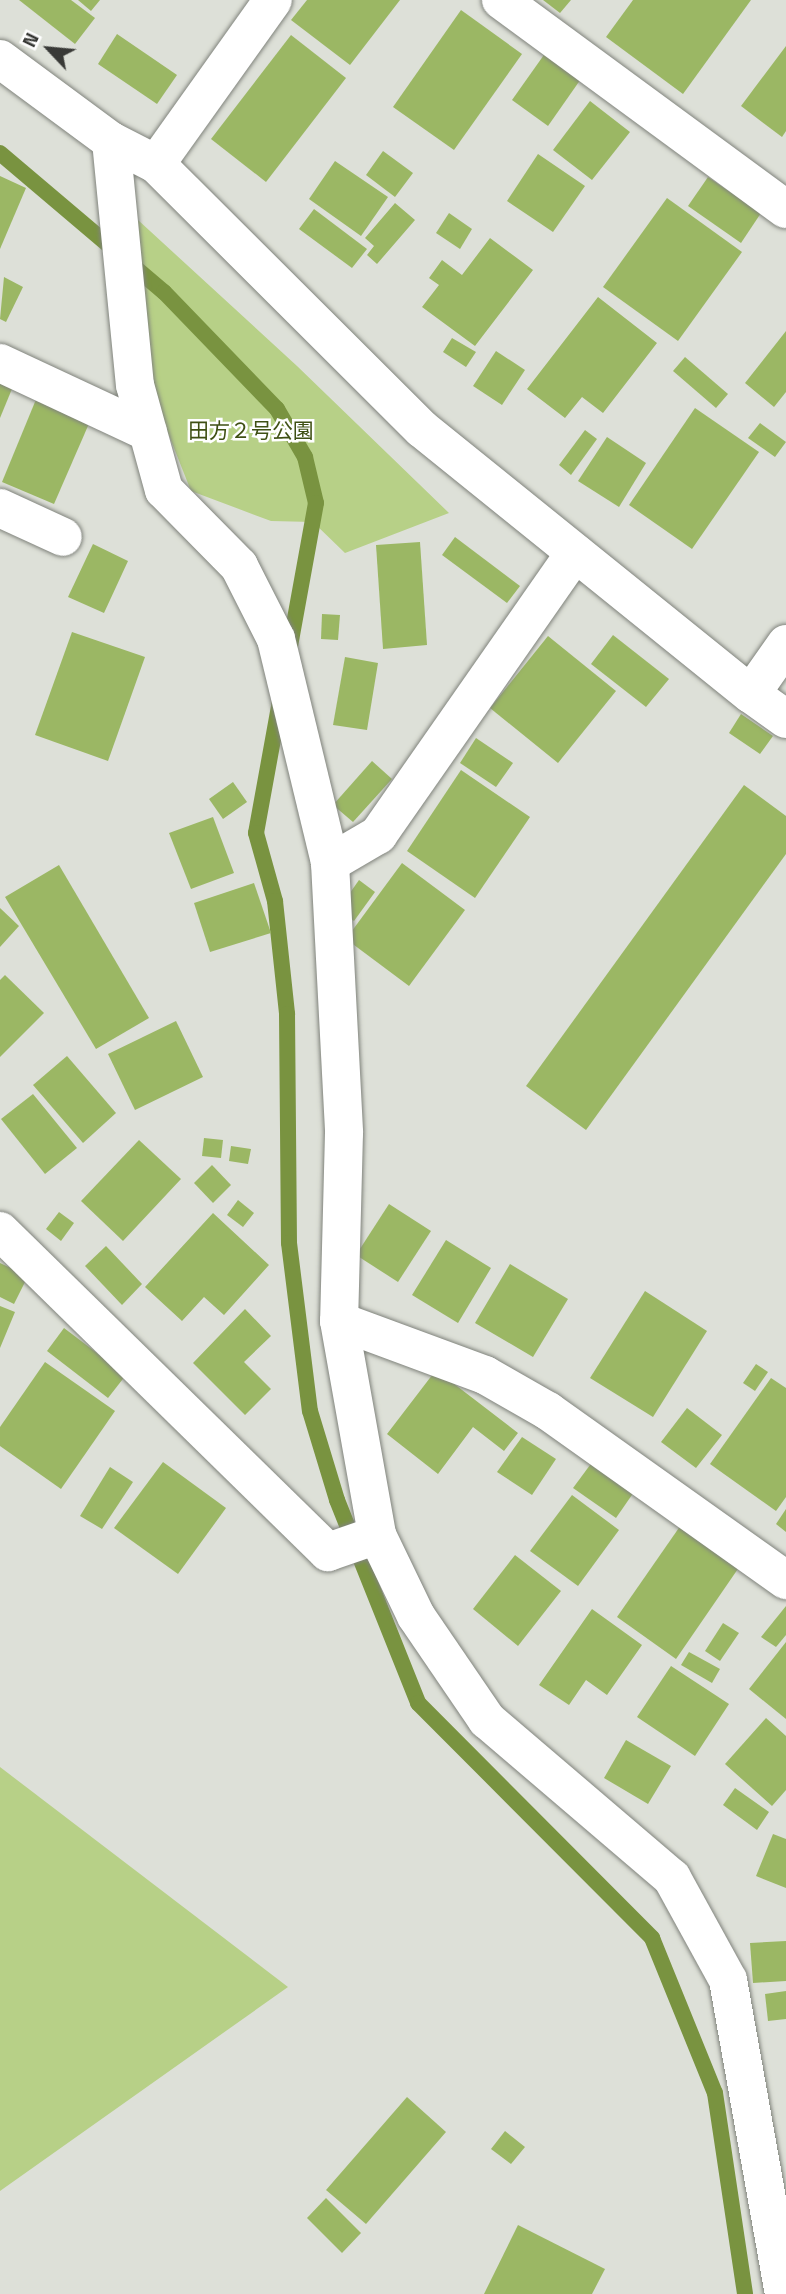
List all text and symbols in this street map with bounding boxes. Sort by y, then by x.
north arrow [14,14,84,84]
text: N [14,27,46,52]
park label: 田方２号公園 [188,417,314,443]

